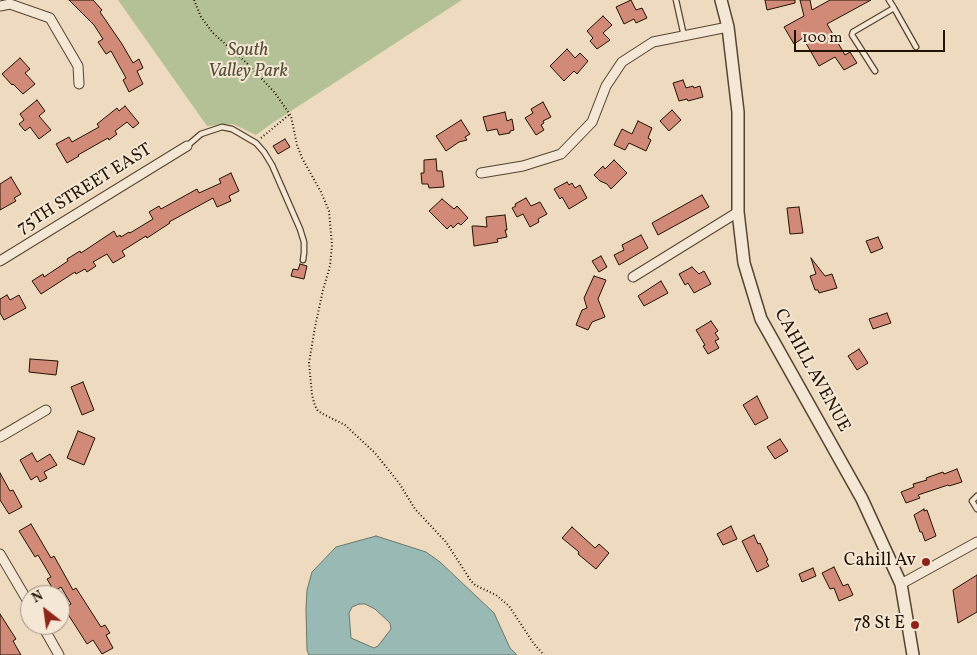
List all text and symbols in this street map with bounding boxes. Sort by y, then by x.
scale bar [797,20,948,52]
text: 100 m [802,28,842,49]
park label: South Valley Park [208,41,288,84]
street label: 75TH STREET EAST [14,140,156,240]
street label: CAHILL AVENUE [768,306,854,436]
place label: Cahill Av [844,551,916,573]
marker: Cahill Av [920,556,932,568]
north arrow [20,585,70,635]
text: N [29,587,47,608]
place label: 78 St E [853,614,905,636]
marker: 78 St E [909,619,921,631]

